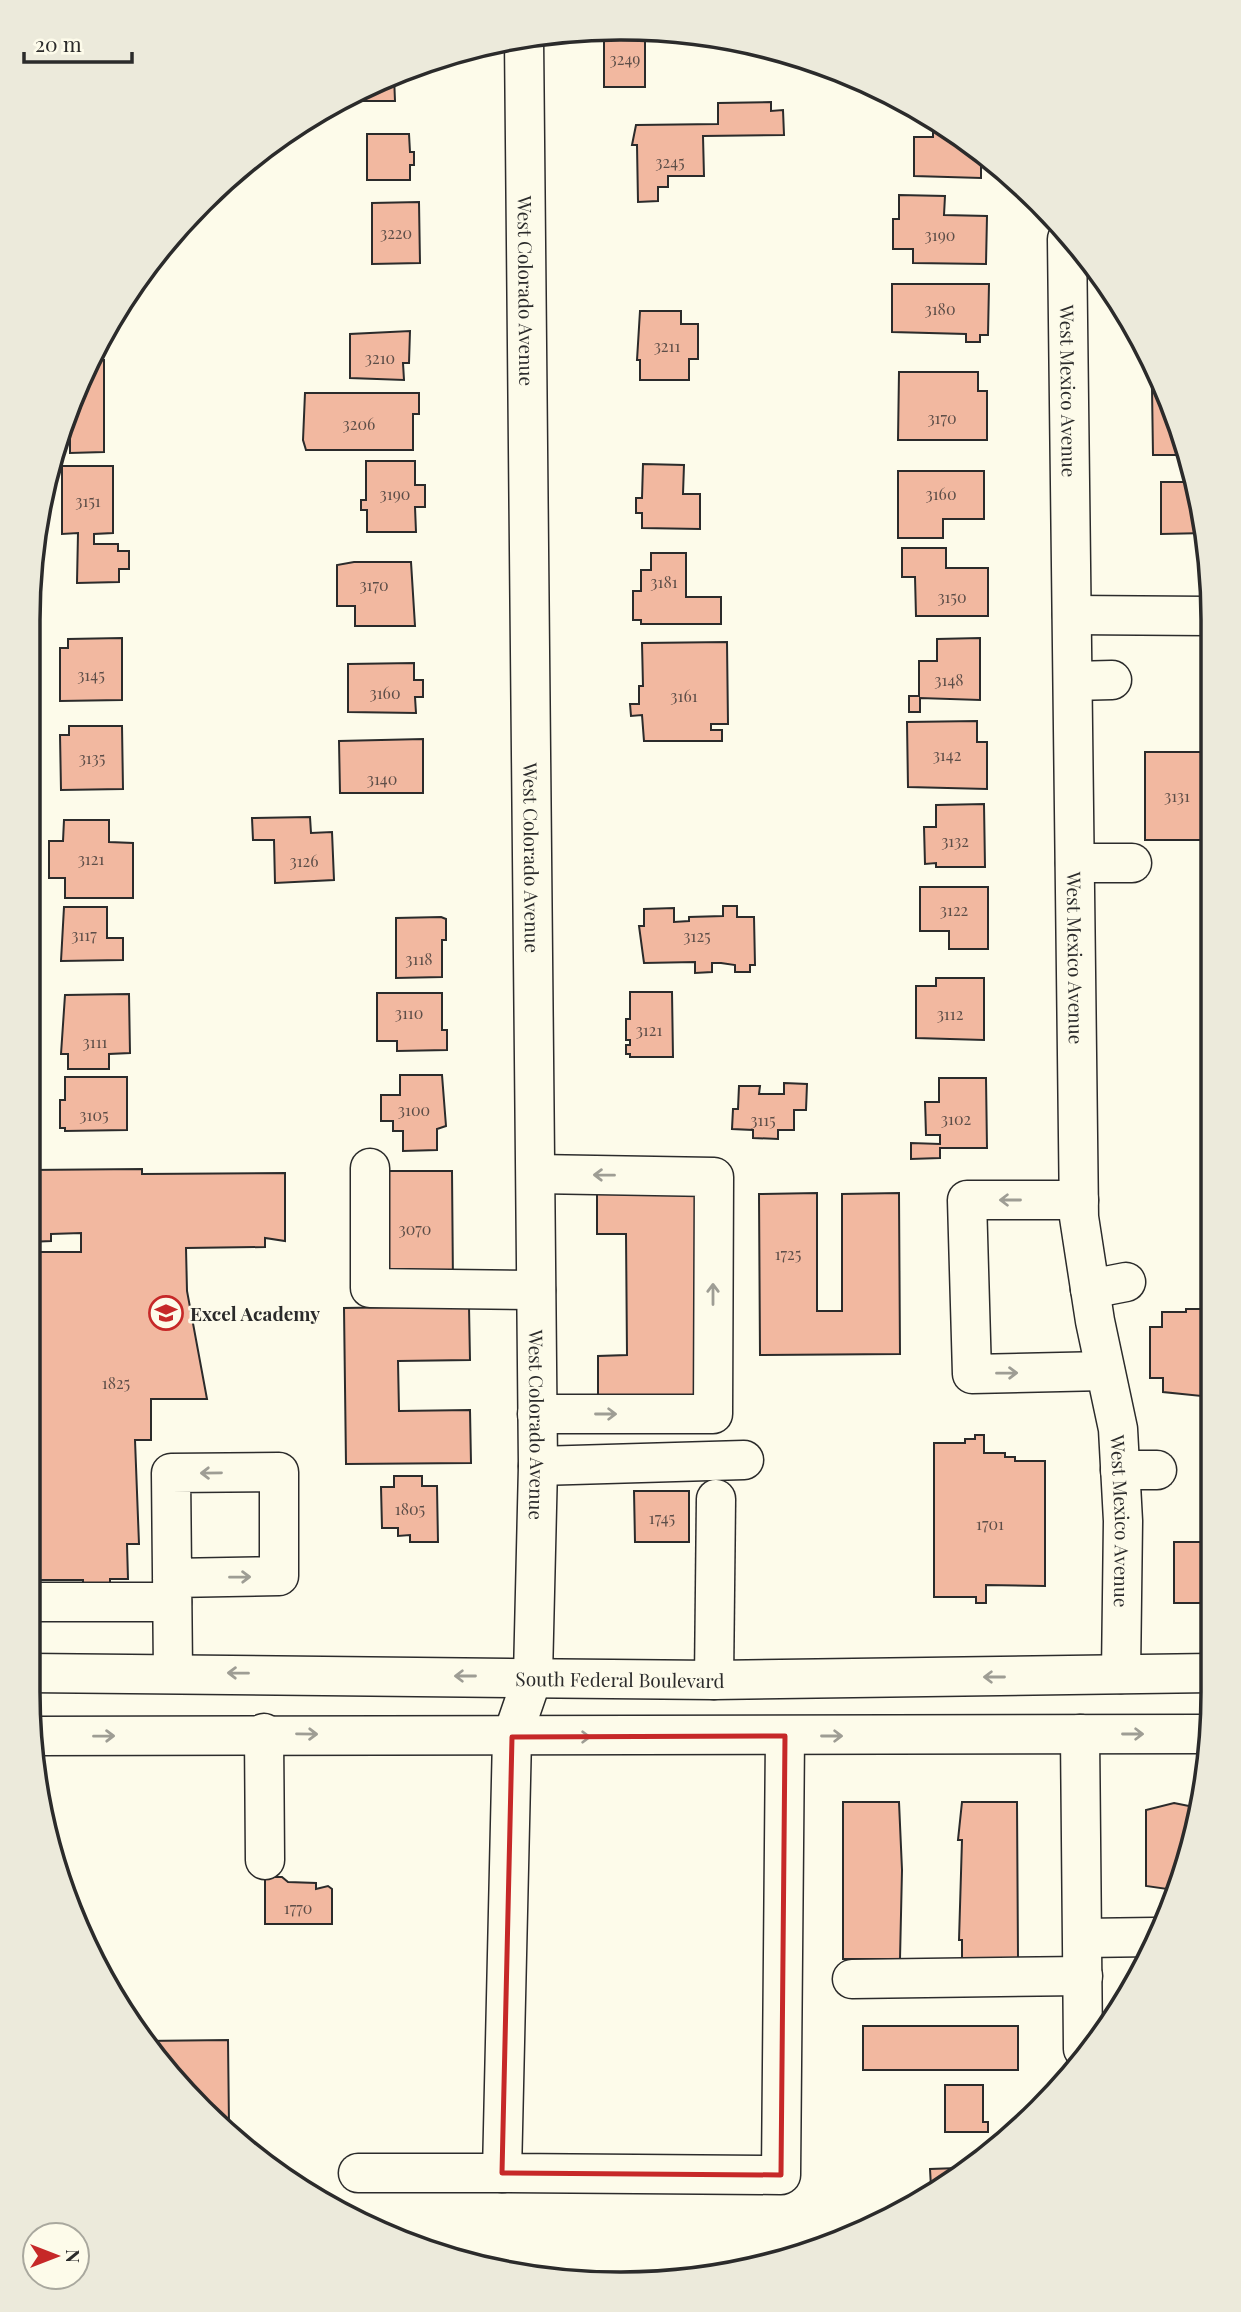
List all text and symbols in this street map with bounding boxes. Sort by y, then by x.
scale bar [24,21,133,65]
text: 20 m [35,29,82,57]
house number: 3249 [610,48,640,69]
house number: 3245 [655,151,685,172]
street label: West Colorado Avenue [513,195,540,386]
house number: 3220 [380,222,412,243]
house number: 3190 [925,224,955,245]
house number: 3180 [924,298,956,319]
street label: West Mexico Avenue [1055,303,1083,477]
house number: 3211 [654,335,680,356]
house number: 3210 [365,347,395,368]
house number: 3170 [927,407,957,428]
house number: 3206 [343,413,375,434]
house number: 3190 [380,483,410,504]
house number: 3160 [925,483,957,504]
house number: 3151 [75,490,101,511]
house number: 3181 [650,571,678,592]
house number: 3170 [359,574,389,595]
house number: 3150 [937,586,967,607]
house number: 3145 [77,664,105,685]
house number: 3148 [934,669,964,690]
house number: 3160 [369,682,401,703]
house number: 3161 [670,685,698,706]
house number: 3142 [933,744,961,765]
house number: 3135 [79,747,105,768]
street label: West Colorado Avenue [518,762,546,953]
house number: 3140 [367,768,397,789]
house number: 3131 [1164,785,1190,806]
house number: 3132 [941,830,969,851]
house number: 3121 [78,848,104,869]
house number: 3126 [289,850,319,871]
street label: West Mexico Avenue [1062,870,1090,1044]
house number: 3122 [940,899,968,920]
house number: 3117 [71,924,97,945]
house number: 3125 [683,925,711,946]
house number: 3118 [405,948,433,969]
house number: 3110 [395,1002,423,1023]
house number: 3112 [937,1003,963,1024]
house number: 3121 [636,1019,662,1040]
house number: 3111 [83,1031,108,1052]
house number: 3100 [398,1099,430,1120]
house number: 3105 [79,1104,109,1125]
house number: 3102 [941,1108,971,1129]
house number: 3115 [750,1109,776,1130]
one-way arrow [592,1168,615,1182]
one-way arrow [999,1193,1022,1207]
house number: 3070 [399,1218,431,1239]
house number: 1725 [775,1243,801,1264]
one-way arrow [706,1283,720,1306]
school or university icon: Excel Academy [147,1294,185,1332]
place label: Excel Academy [190,1300,320,1326]
street label: West Colorado Avenue [524,1329,551,1520]
one-way arrow [995,1367,1018,1380]
house number: 1825 [102,1372,130,1393]
one-way arrow [594,1407,617,1421]
street label: West Mexico Avenue [1105,1433,1136,1608]
one-way arrow [200,1466,223,1480]
house number: 1805 [395,1498,425,1519]
house number: 1745 [649,1507,675,1528]
house number: 1701 [976,1513,1004,1534]
one-way arrow [228,1570,251,1583]
street label: South Federal Boulevard [515,1665,725,1693]
one-way arrow [226,1666,249,1680]
one-way arrow [454,1669,477,1683]
one-way arrow [983,1670,1006,1684]
one-way arrow [295,1727,318,1741]
one-way arrow [1121,1727,1144,1741]
one-way arrow [92,1729,115,1743]
one-way arrow [820,1729,843,1743]
one-way arrow [568,1730,591,1744]
house number: 1770 [284,1897,312,1918]
north arrow [21,2221,91,2291]
text: N [61,2249,87,2263]

